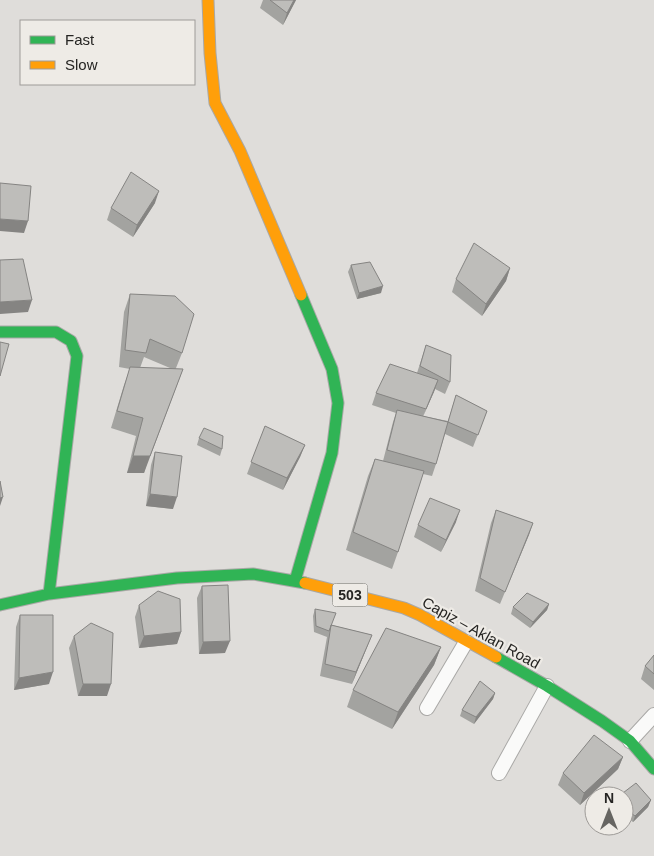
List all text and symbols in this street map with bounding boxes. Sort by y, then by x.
legend [20,20,195,85]
text: Fast [65,31,95,48]
text: Slow [65,56,98,73]
road number: 503 [332,584,368,606]
street label: Capiz – Aklan Road [420,593,543,672]
north arrow [584,786,634,836]
text: N [604,790,614,806]

